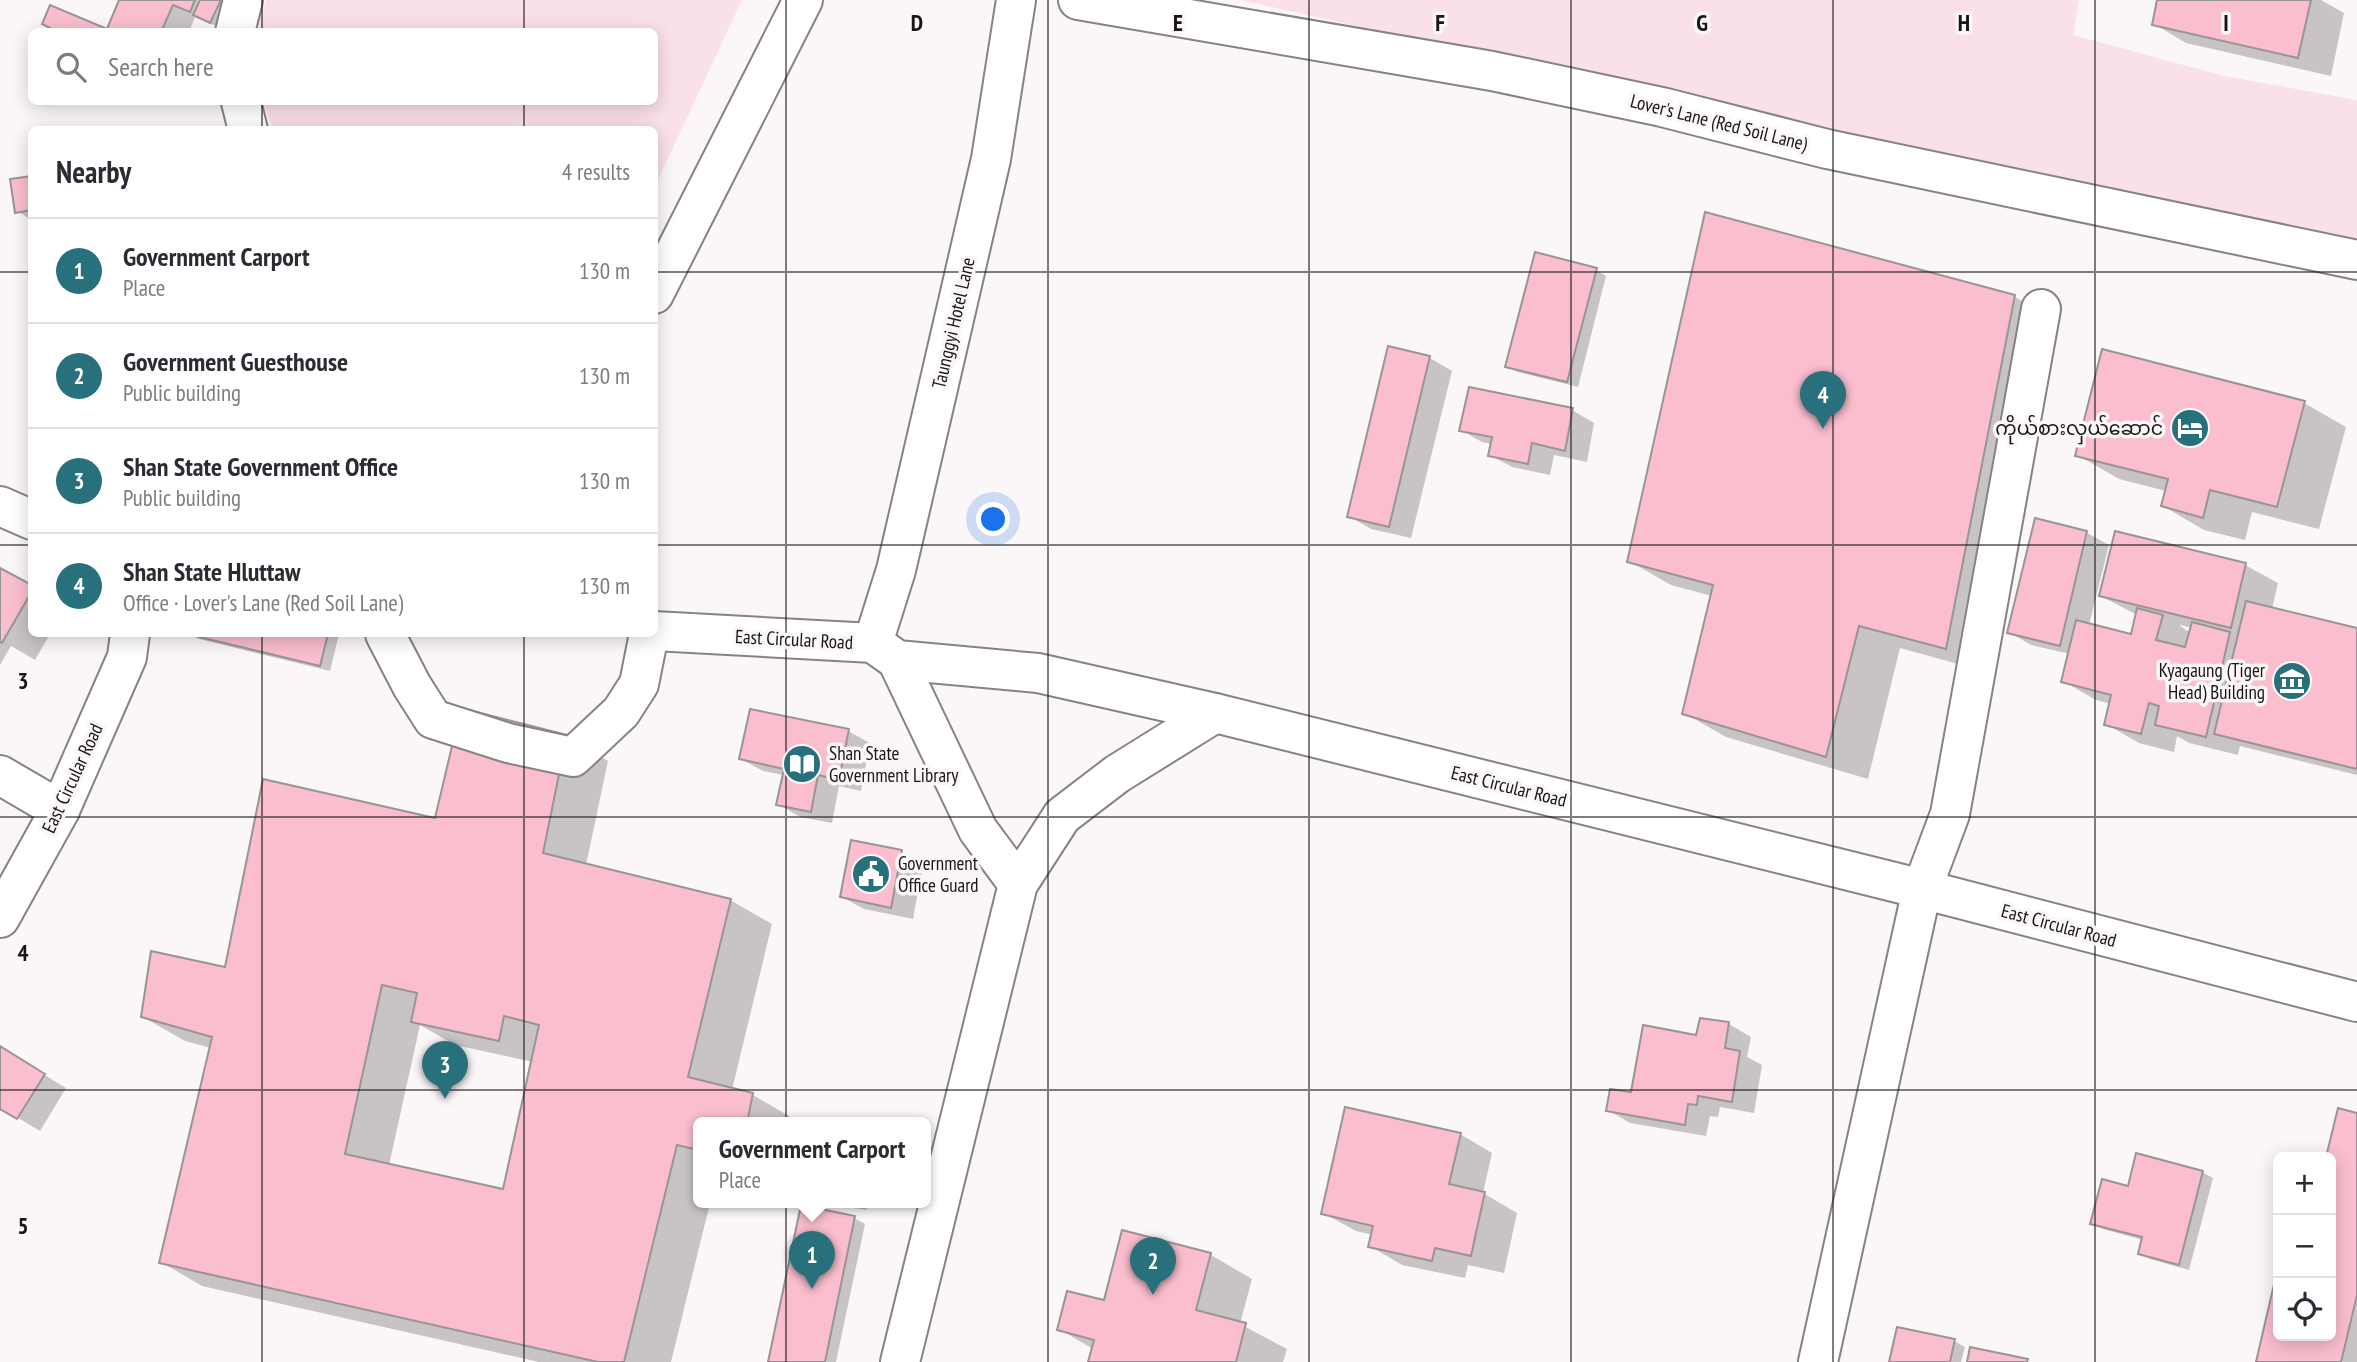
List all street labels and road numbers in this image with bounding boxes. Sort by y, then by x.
street label: Lover's Lane (Red Soil Lane) [1628,88,1811,156]
street label: Taunggyi Hotel Lane [926,255,980,391]
street label: East Circular Road [734,624,854,654]
street label: East Circular Road [36,719,108,837]
street label: East Circular Road [1449,760,1569,812]
street label: East Circular Road [1999,898,2119,952]

